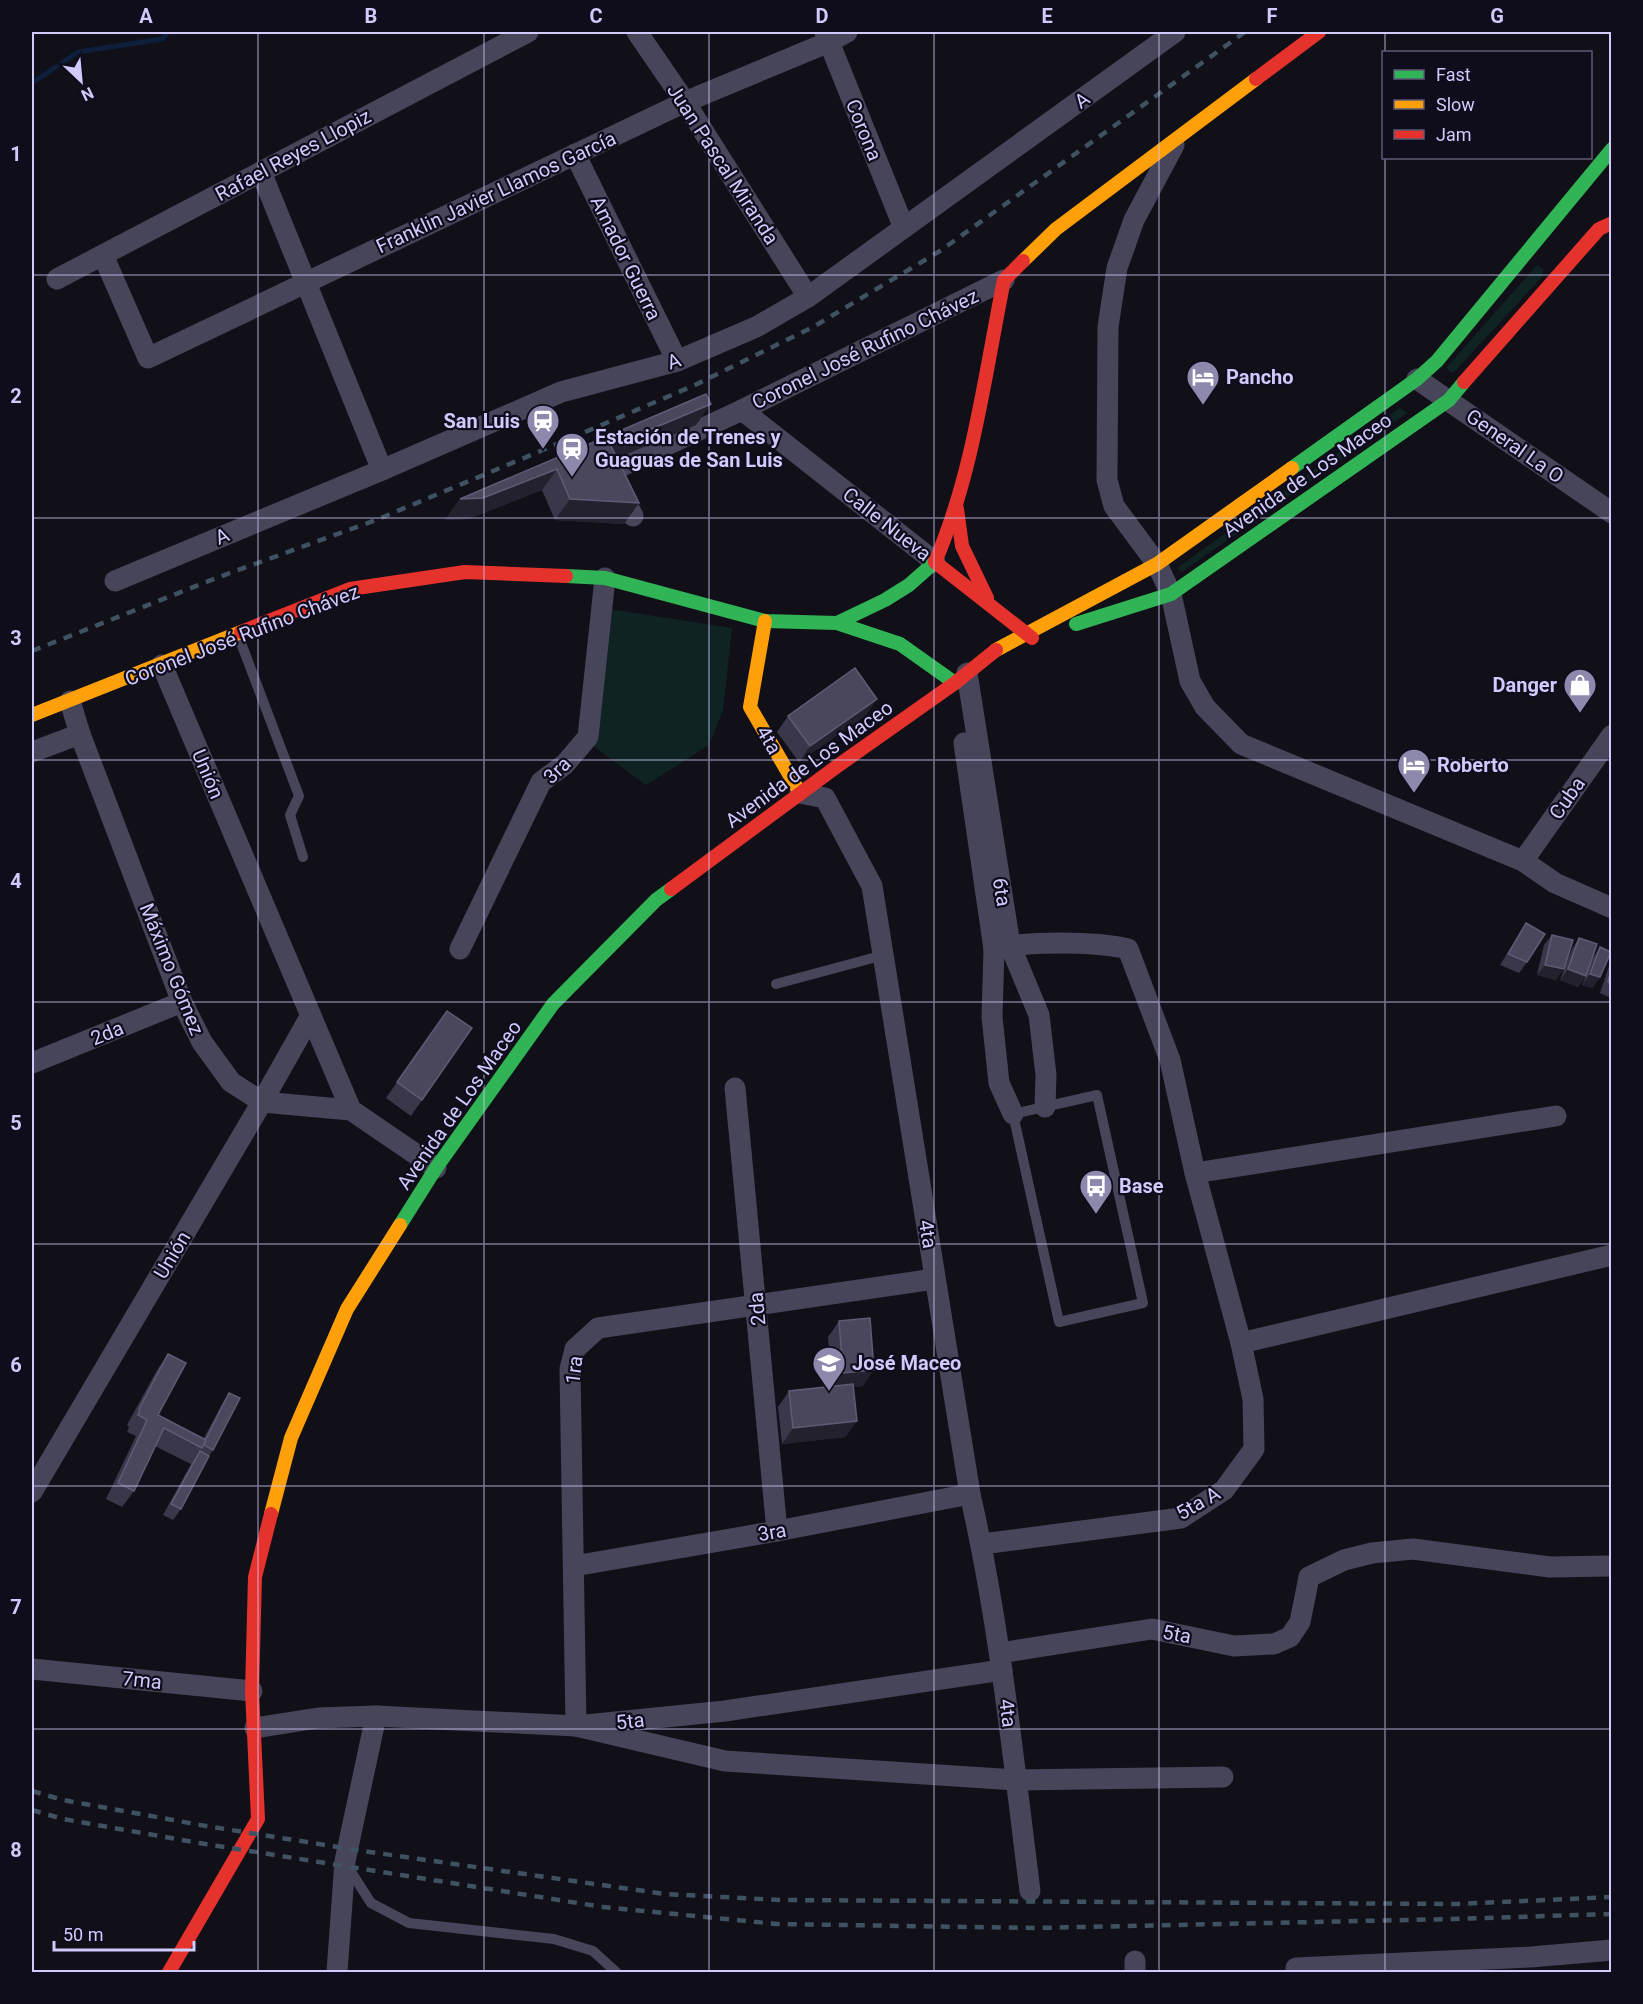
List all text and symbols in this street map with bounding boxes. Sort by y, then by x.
text: A [139,4,153,28]
text: B [365,4,377,28]
text: C [589,4,603,28]
text: D [816,4,829,28]
text: E [1041,4,1053,28]
text: F [1267,4,1278,28]
text: G [1490,4,1504,28]
north arrow [51,51,111,111]
legend [1382,51,1592,159]
text: Fast [1436,64,1471,85]
street label: Juan Pascal Miranda [662,79,784,249]
text: N [78,83,97,105]
street label: A [1070,86,1094,114]
text: Slow [1436,94,1475,115]
street label: Corona [841,96,887,164]
street label: Rafael Reyes Llopiz [211,104,375,206]
text: Jam [1436,124,1472,145]
street label: Franklin Javier Llamos García [372,126,620,258]
text: 1 [10,142,22,166]
street label: Amador Guerra [586,192,666,324]
street label: Coronel José Rufino Chávez [748,284,982,414]
street label: A [664,348,684,374]
hotel icon: Pancho [1185,359,1221,406]
place label: Pancho [1226,365,1294,389]
text: 2 [10,384,22,408]
station icon: San Luis [525,403,561,450]
street label: General La O [1462,404,1568,488]
street label: Avenida de Los Maceo [1218,408,1396,542]
place label: San Luis [443,409,520,433]
place label: Estación de Trenes y Guaguas de San Luis [595,425,783,472]
station icon: Estación de Trenes y Guaguas de San Luis [554,431,590,478]
street label: Calle Nueva [838,482,936,566]
street label: A [211,522,233,550]
street label: Coronel José Rufino Chávez [122,579,363,691]
text: 3 [10,626,22,650]
shop icon: Danger [1562,667,1598,714]
place label: Danger [1493,673,1558,697]
street label: Avenida de Los Maceo [721,695,897,833]
street label: 4ta [751,722,787,758]
street label: Unión [187,746,229,802]
hotel icon: Roberto [1396,747,1432,794]
street label: 3ra [538,751,576,789]
place label: Roberto [1437,753,1509,777]
street label: Cuba [1544,772,1590,824]
text: 4 [10,869,22,893]
street label: 6ta [988,876,1016,908]
street label: Máximo Gómez [135,900,209,1039]
street label: 2da [87,1016,127,1050]
street label: Avenida de Los Maceo [392,1016,526,1194]
text: 5 [10,1111,22,1135]
bus stop icon: Base [1078,1168,1114,1215]
place label: Base [1119,1174,1164,1198]
street label: 4ta [914,1218,942,1250]
street label: Unión [148,1227,196,1283]
street label: 2da [744,1291,770,1327]
school or university icon: José Maceo [811,1345,847,1392]
place label: José Maceo [852,1351,961,1375]
text: 6 [10,1353,22,1377]
street label: 1ra [560,1354,588,1386]
street label: 5ta A [1172,1481,1224,1525]
street label: 3ra [756,1518,788,1546]
text: 7 [10,1595,22,1619]
street label: 5ta [1161,1619,1193,1649]
street label: 7ma [121,1666,163,1694]
street label: 4ta [994,1697,1022,1729]
street label: 5ta [614,1708,646,1734]
text: 8 [10,1838,22,1862]
scale bar [54,1914,194,1952]
text: 50 m [63,1924,103,1945]

